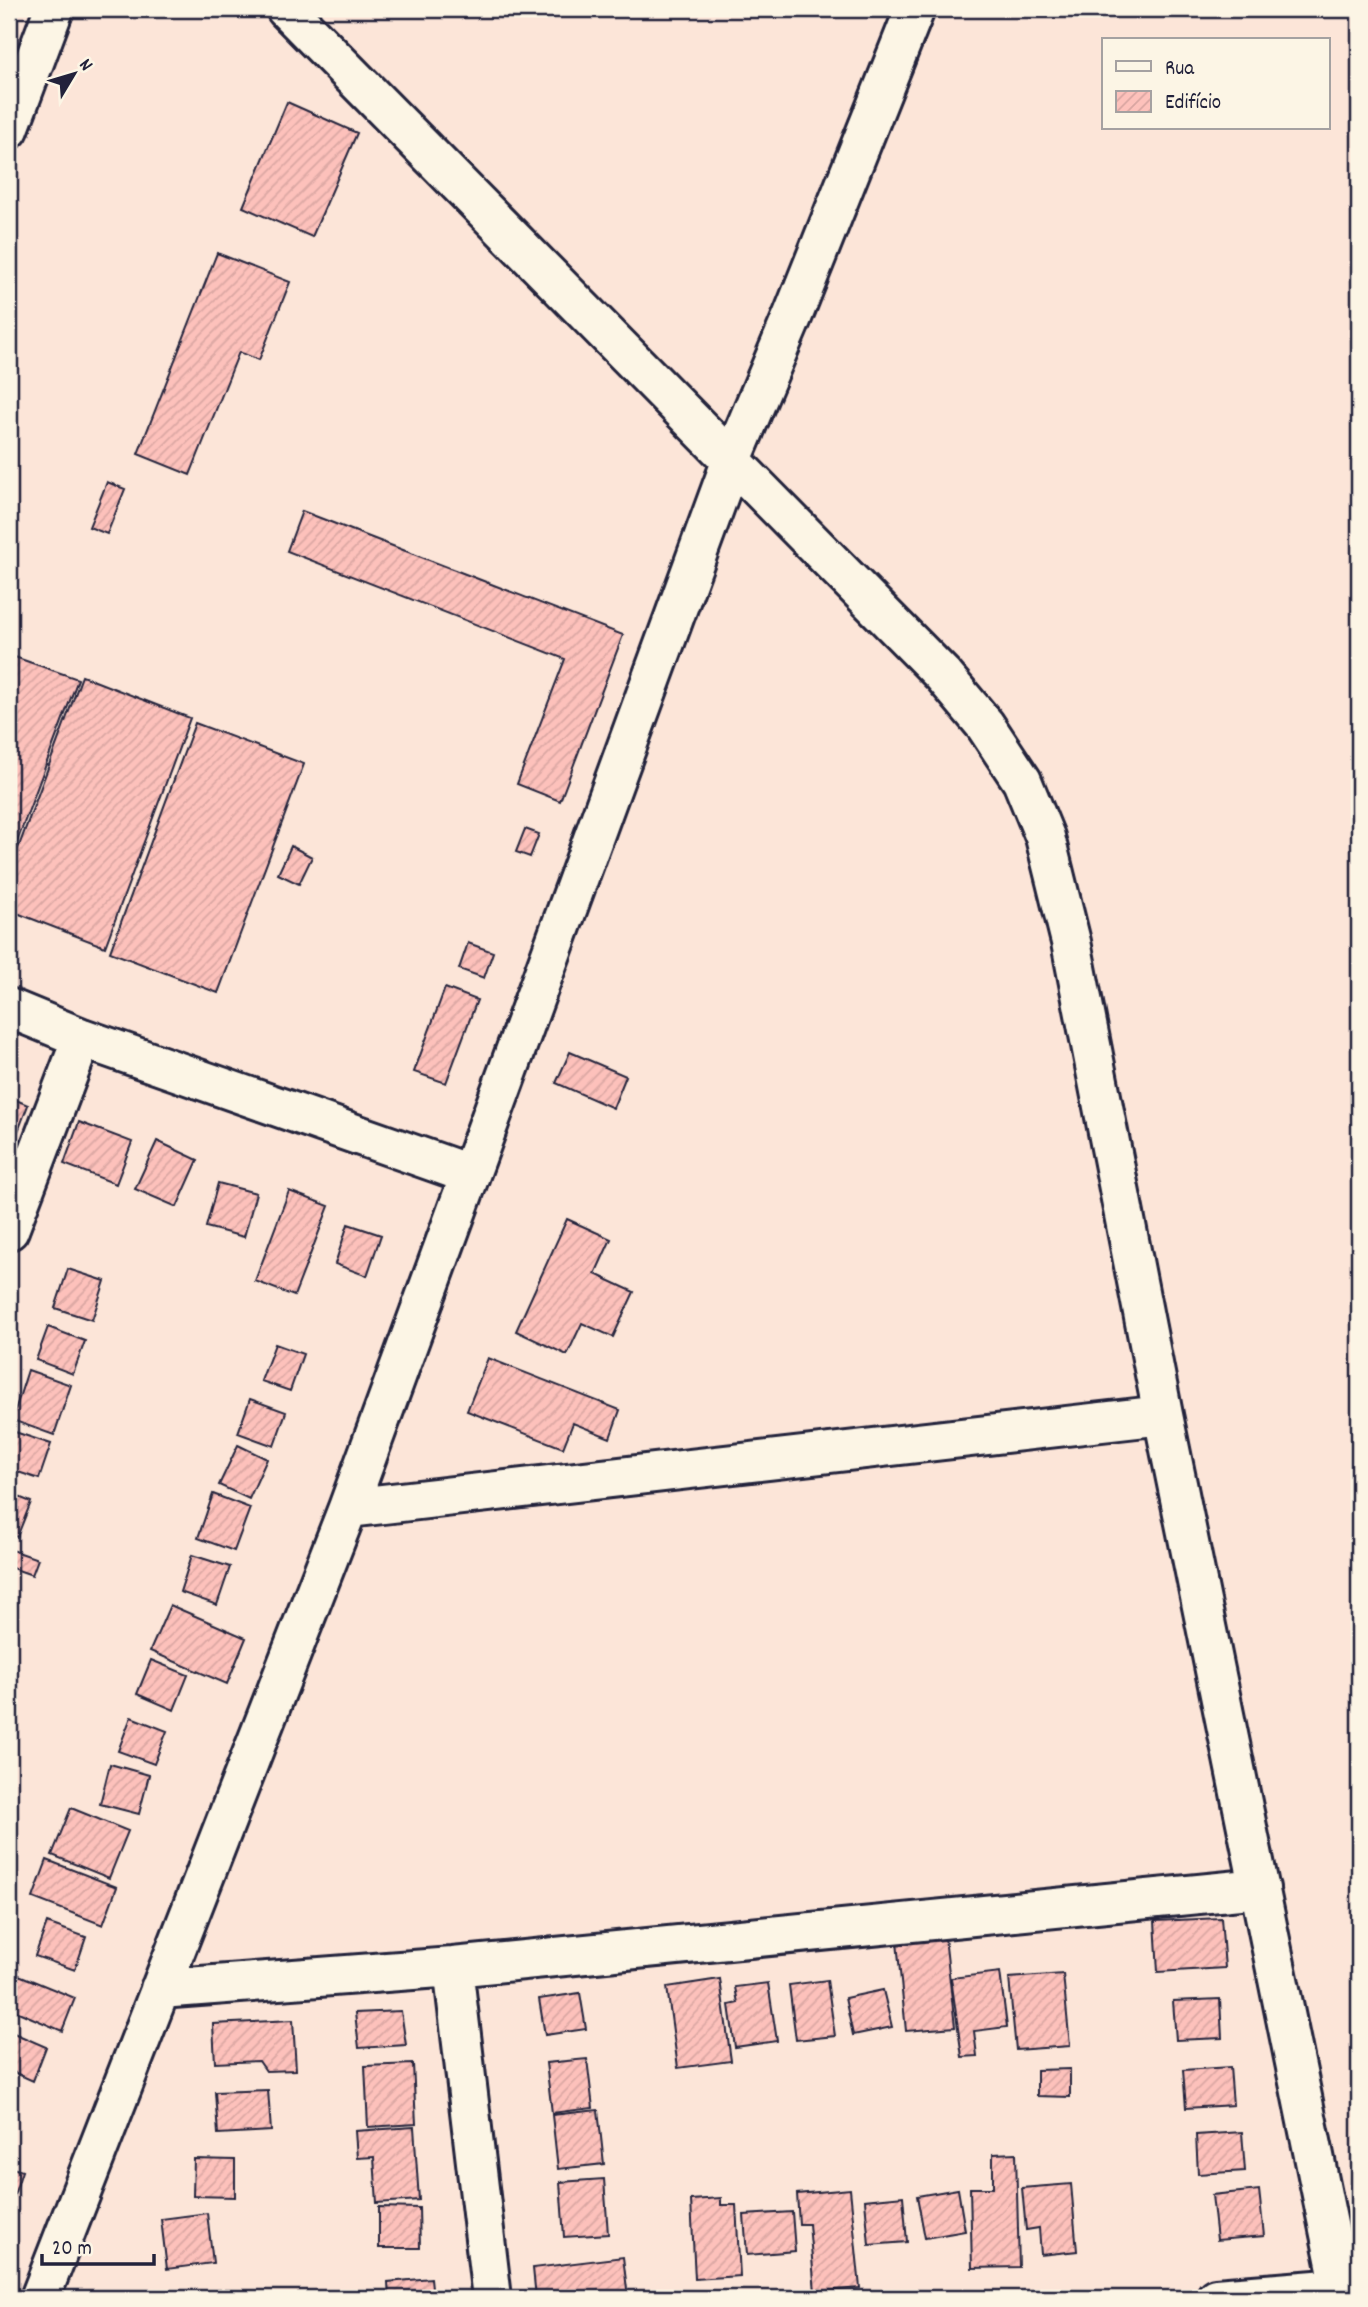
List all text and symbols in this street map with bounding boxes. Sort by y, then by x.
north arrow [38,38,108,108]
legend [1102,38,1330,130]
text: N [71,54,98,78]
text: Rua [1165,55,1195,85]
text: Edifício [1165,89,1221,119]
scale bar [42,2223,154,2267]
text: 20 m [52,2235,92,2265]

